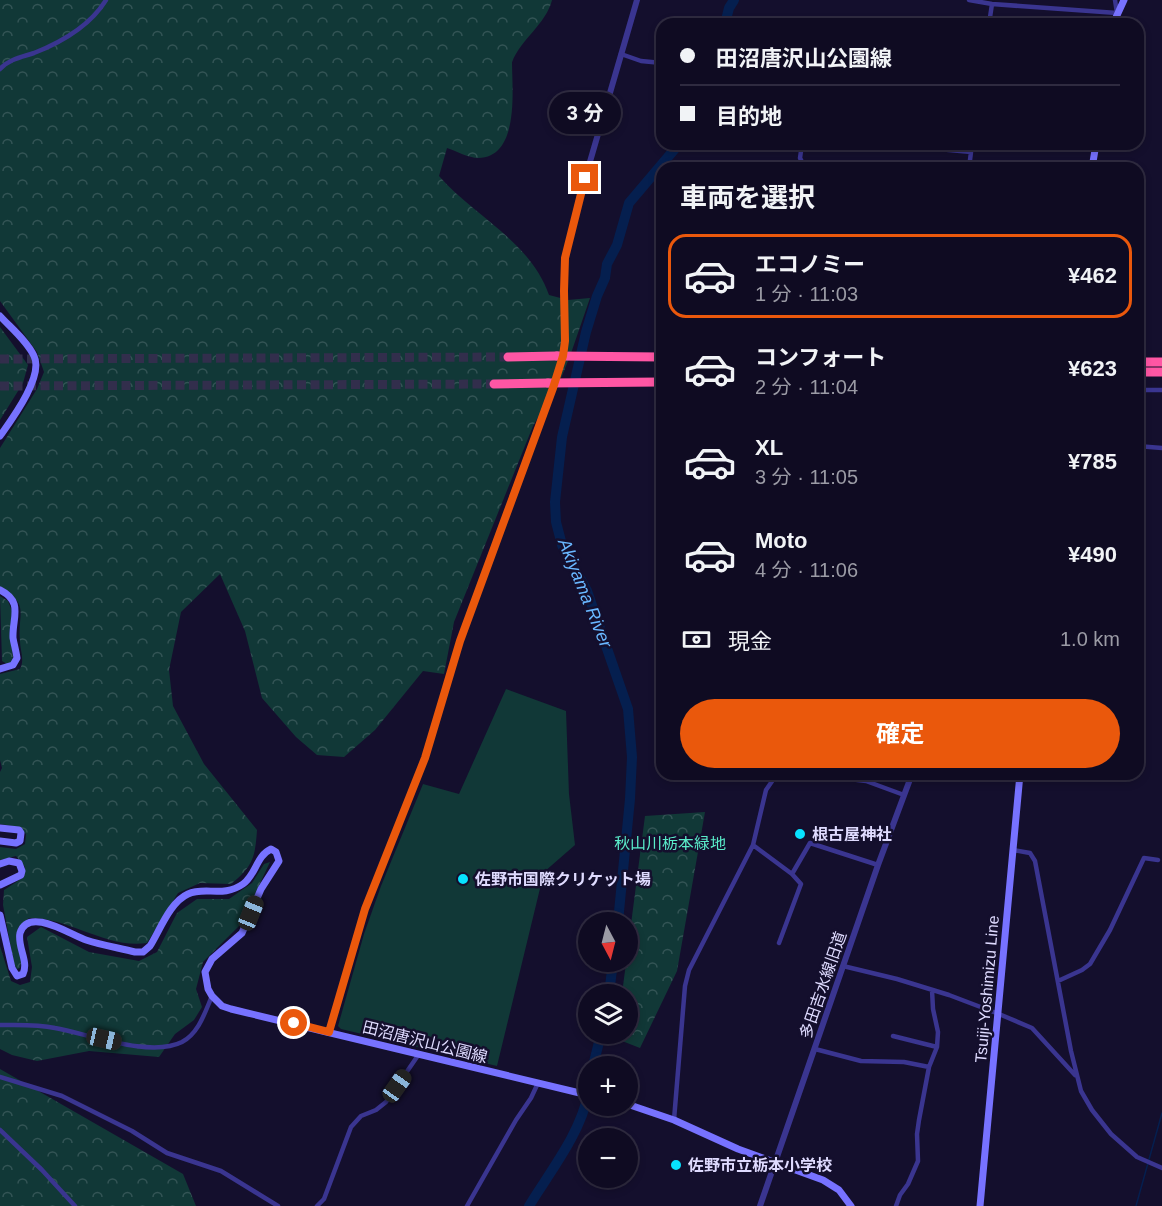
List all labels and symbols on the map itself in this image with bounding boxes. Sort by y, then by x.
callout: 3 分 [549,91,621,133]
route end [571,164,598,191]
water label: Akiyama River [554,535,616,651]
place label: 根古屋神社 [812,825,892,843]
marker: 根古屋神社 [793,827,807,841]
park label: 秋山川栃本緑地 [614,835,726,852]
place label: 佐野市国際クリケット場 [474,871,651,888]
marker: 佐野市国際クリケット場 [456,872,470,886]
car [236,893,266,933]
north arrow [578,912,638,972]
street label: Tsuiji-Yoshimizu Line [972,914,1002,1063]
street label: 多田吉水線旧道 [797,929,849,1041]
route start [280,1009,307,1036]
street label: 田沼唐沢山公園線 [361,1018,489,1066]
car [84,1026,124,1052]
car [379,1066,415,1106]
place label: 佐野市立栃本小学校 [687,1157,832,1174]
marker: 佐野市立栃本小学校 [669,1158,683,1172]

